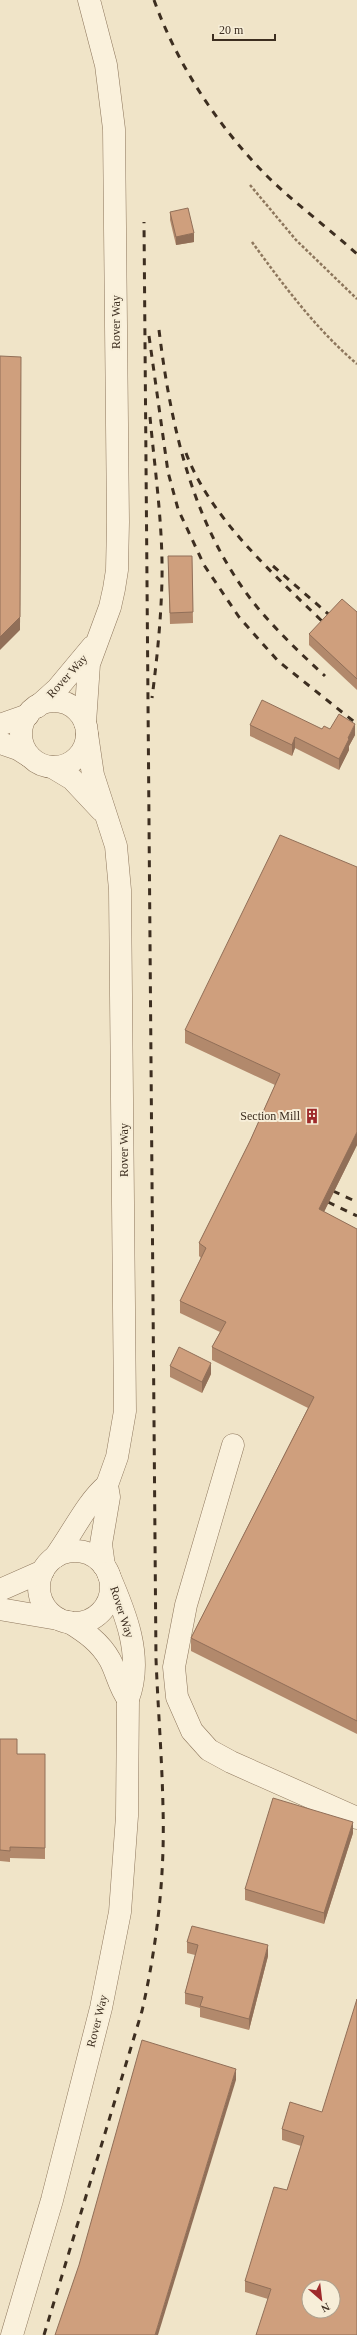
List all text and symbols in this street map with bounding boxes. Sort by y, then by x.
scale bar [213,16,275,42]
text: 20 m [219,23,244,37]
street label: Rover Way [109,295,123,349]
street label: Rover Way [44,651,90,701]
building icon: Section Mill [303,1107,321,1125]
place label: Section Mill [240,1109,301,1123]
street label: Rover Way [117,1123,131,1177]
street label: Rover Way [107,1584,137,1640]
street label: Rover Way [84,1993,110,2049]
north arrow [301,2279,341,2319]
text: N [319,2301,332,2315]

